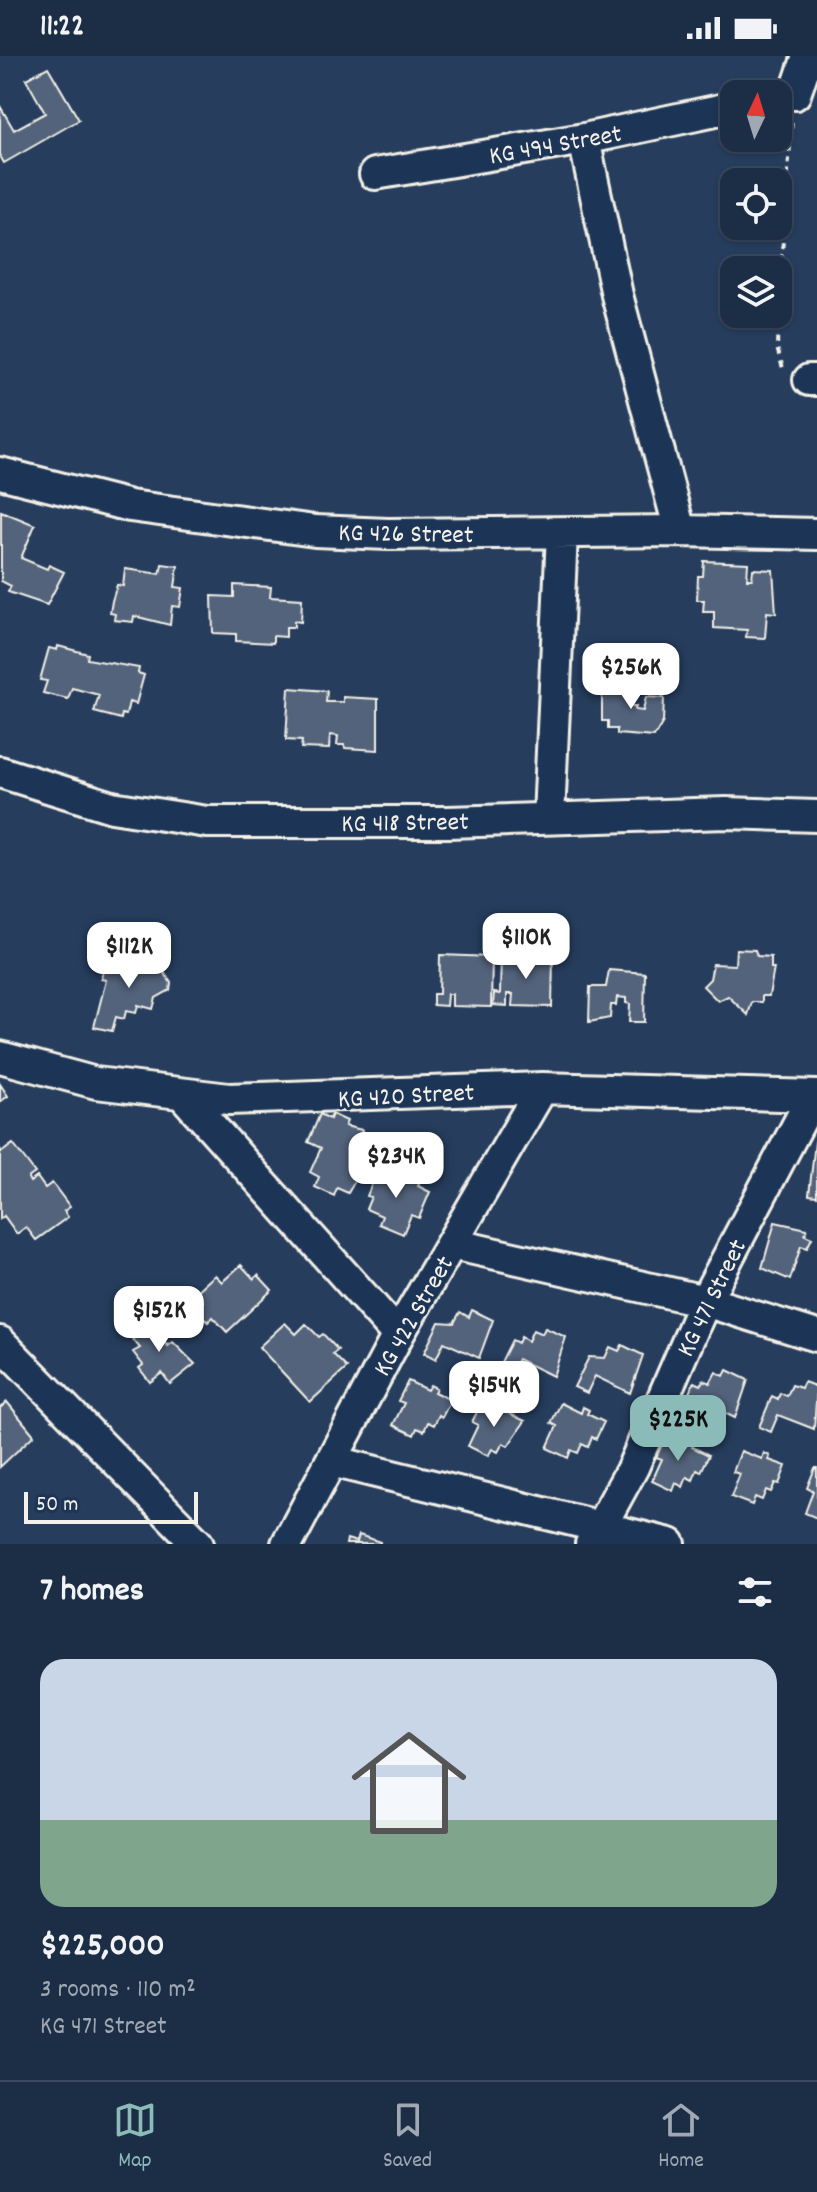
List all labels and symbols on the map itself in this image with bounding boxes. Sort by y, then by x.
north arrow [720,80,792,152]
street label: KG 494 Street [487,117,625,176]
street label: KG 426 Street [338,516,474,555]
pin: $256K [575,643,687,711]
street label: KG 418 Street [341,805,469,844]
pin: $110K [470,913,582,981]
pin: $112K [73,922,185,990]
street label: KG 420 Street [337,1075,476,1120]
pin: $234K [340,1132,452,1200]
street label: KG 471 Street [669,1233,758,1364]
street label: KG 422 Street [366,1249,465,1384]
pin: $152K [103,1286,215,1354]
pin: $154K [438,1361,550,1429]
pin: $225K [622,1395,734,1463]
scale bar [24,1488,198,1524]

